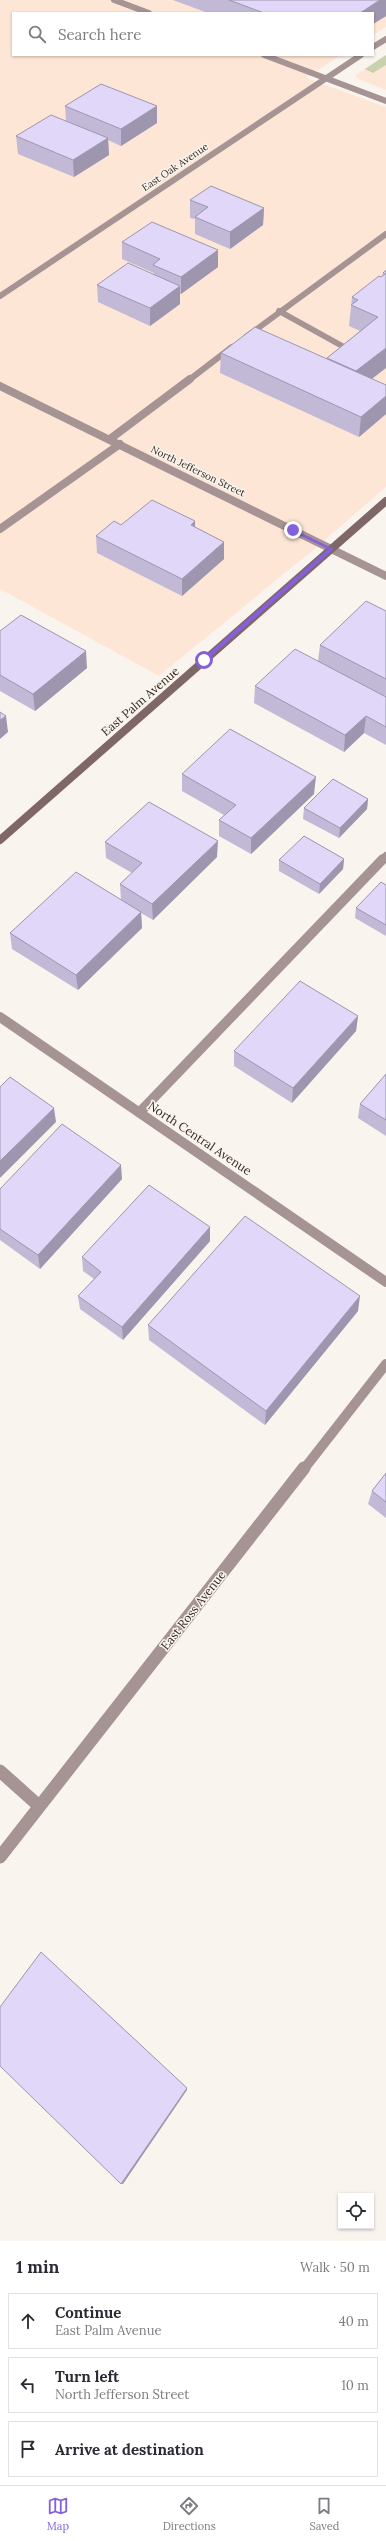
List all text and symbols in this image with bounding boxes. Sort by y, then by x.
search box [12,12,374,56]
icon: search [26,23,48,45]
text: Search here [58,25,141,44]
street label: East Oak Avenue [139,140,211,194]
street label: North Jefferson Street [149,443,247,500]
route end [284,521,302,539]
route start [195,651,213,669]
street label: East Palm Avenue [98,663,182,739]
street label: North Central Avenue [145,1098,255,1178]
street label: East Ross Avenue [157,1567,229,1653]
map controls [338,2193,374,2229]
button: locate [338,2193,374,2229]
text: 1 min [16,2256,59,2278]
text: Walk · 50 m [300,2259,370,2276]
text: Continue [55,2303,121,2322]
icon: ahead [17,2310,39,2332]
text: 40 m [339,2313,369,2330]
text: East Palm Avenue [55,2322,161,2339]
text: Turn left [55,2367,119,2386]
icon: left [17,2374,39,2396]
text: 10 m [341,2377,369,2394]
text: North Jefferson Street [55,2386,189,2403]
icon: arrive [17,2438,39,2460]
text: Arrive at destination [55,2440,204,2459]
tab: Map [47,2495,69,2533]
tab: Directions [163,2495,216,2533]
tab: Saved [309,2495,339,2533]

